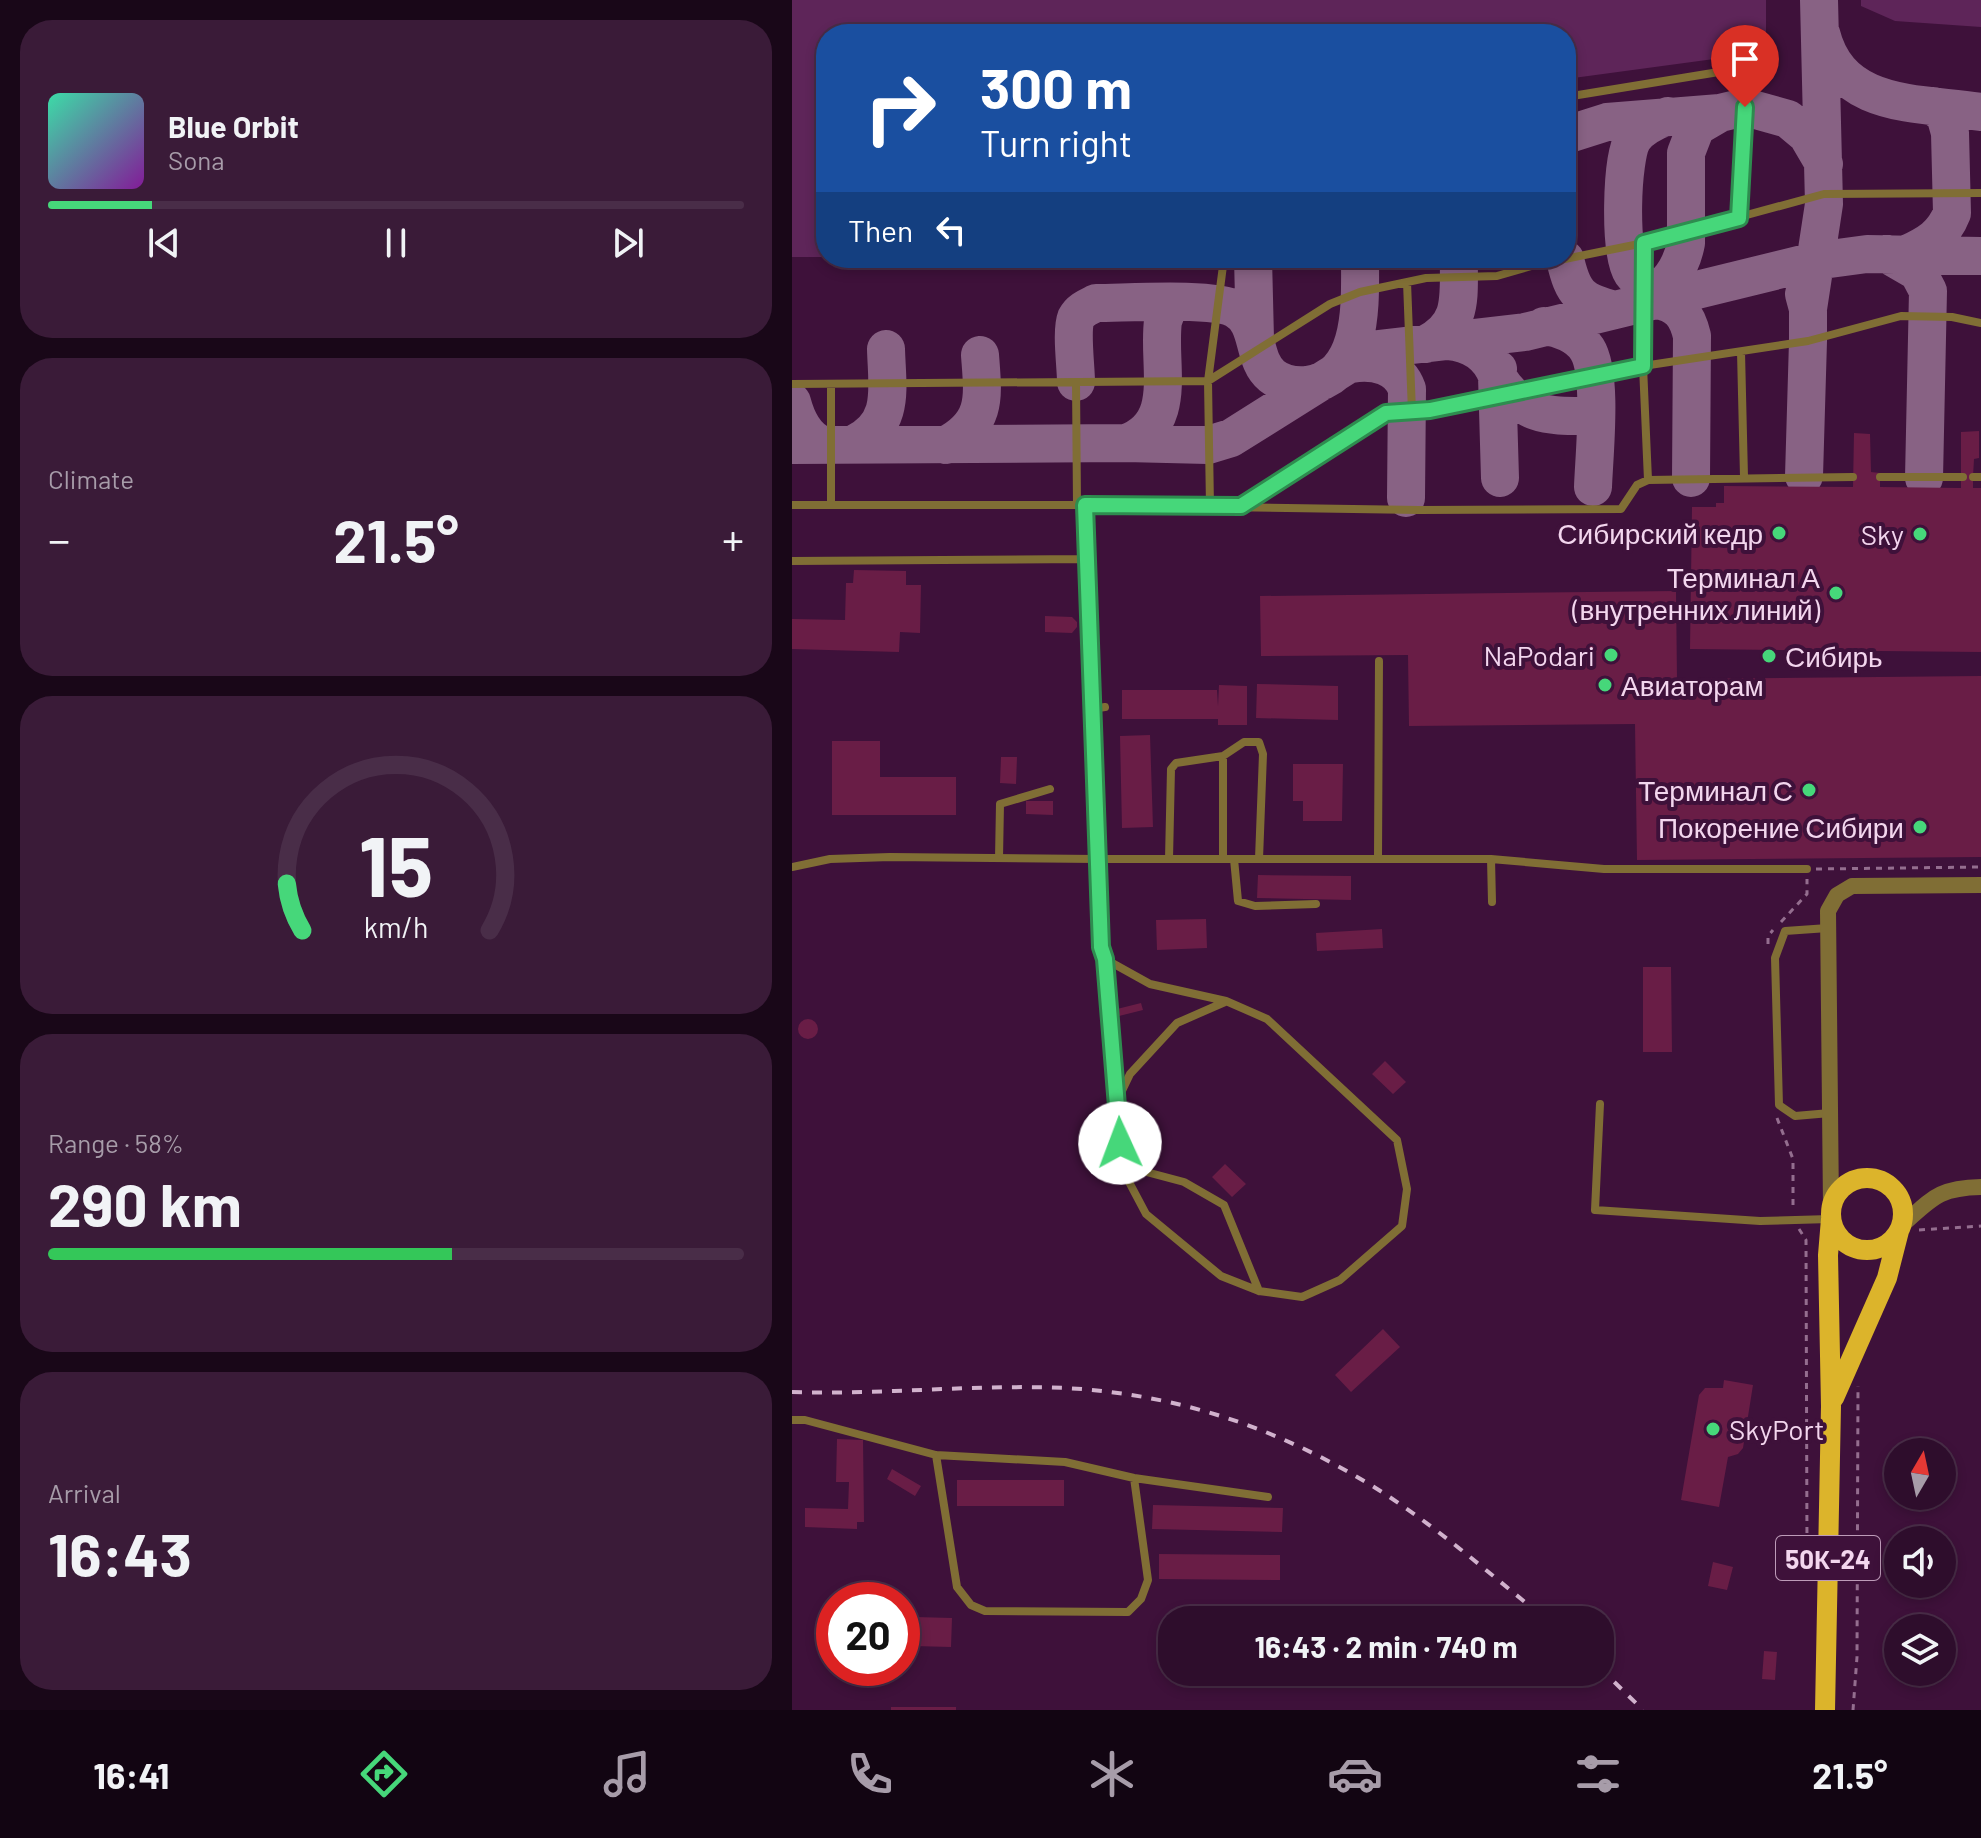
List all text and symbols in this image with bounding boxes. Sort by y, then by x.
pin [1711,25,1779,107]
icon: arrive [1723,37,1767,81]
text: 300 m [980,53,1132,120]
icon: right [848,56,952,160]
text: Blue Orbit [168,108,299,144]
text: Turn right [980,121,1132,164]
text: Sona [168,144,225,175]
icon: left [929,208,973,252]
text: Then [848,212,913,248]
icon: previous [142,221,186,265]
icon: pause [374,221,418,265]
icon: next [606,221,650,265]
text: Climate [48,463,134,494]
text: 21.5° [333,503,459,575]
text: − [48,512,70,565]
text: + [722,512,744,565]
place label: Сибирский кедр [1557,516,1763,550]
place label: Sky [1861,517,1904,551]
marker: Сибирский кедр [1770,524,1788,542]
marker: Sky [1911,525,1929,543]
place label: Терминал А (внутренних линий) [1571,560,1821,626]
marker: Терминал А (внутренних линий) [1827,584,1845,602]
place label: NaPodari [1484,638,1595,672]
place label: Сибирь [1785,639,1883,673]
marker: NaPodari [1602,646,1620,664]
marker: Сибирь [1760,647,1778,665]
place label: Авиаторам [1621,668,1764,702]
marker: Авиаторам [1596,676,1614,694]
place label: Терминал С [1638,773,1793,807]
marker: Терминал С [1800,781,1818,799]
place label: Покорение Сибири [1658,810,1904,844]
text: 15 [359,814,433,914]
marker: Покорение Сибири [1911,818,1929,836]
text: km/h [364,909,428,944]
position arrow [1078,1101,1162,1185]
text: Range · 58% [48,1127,184,1158]
text: 290 km [48,1167,242,1239]
place label: SkyPort [1729,1412,1824,1446]
marker: SkyPort [1704,1420,1722,1438]
north arrow [1884,1438,1956,1510]
map controls [1884,1438,1956,1686]
text: Arrival [48,1477,121,1508]
text: 16:43 [48,1517,192,1589]
button: sound [1884,1526,1956,1598]
road number: 50К-24 [1776,1536,1880,1580]
speed limit sign: 20 [816,1582,920,1686]
button: layers [1884,1614,1956,1686]
text: 16:43 · 2 min · 740 m [1254,1628,1518,1664]
icon: directions [356,1746,412,1802]
icon: music [599,1746,655,1802]
icon: phone [842,1746,898,1802]
icon: climate [1084,1746,1140,1802]
icon: car [1327,1746,1383,1802]
icon: filters [1570,1746,1626,1802]
text: 16:41 [93,1753,170,1796]
text: 21.5° [1812,1753,1888,1796]

